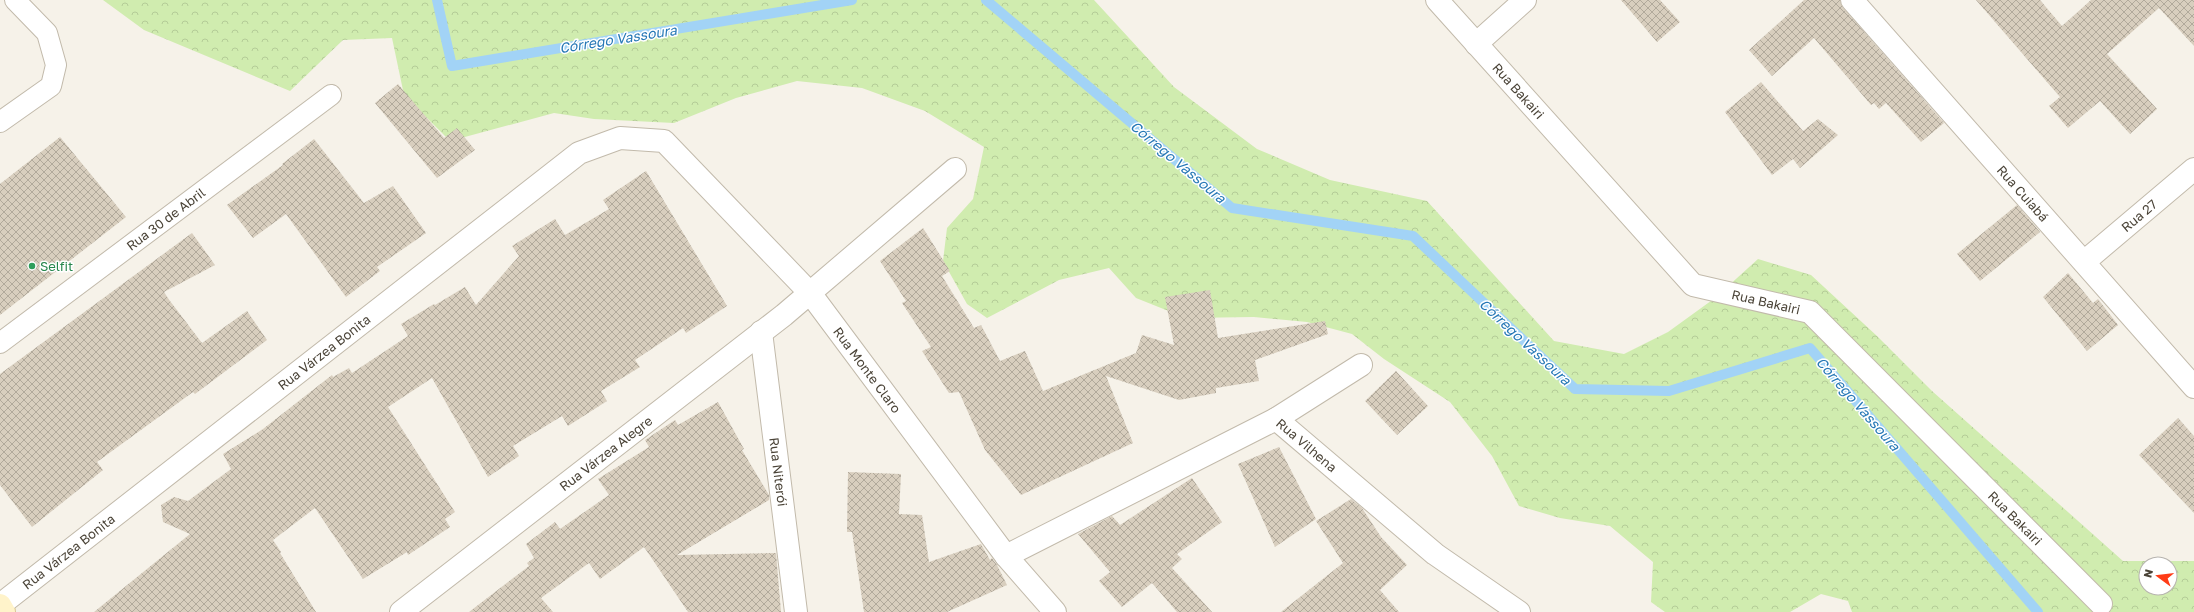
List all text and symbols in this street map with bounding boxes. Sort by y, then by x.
water label: Córrego Vassoura [558,21,679,56]
street label: Rua Bakairi [1489,59,1548,122]
water label: Córrego Vassoura [1127,117,1230,207]
street label: Rua Cuiabá [1994,162,2052,225]
street label: Rua 30 de Abril [123,184,208,254]
street label: Rua 27 [2118,196,2160,235]
place label: Selfit [40,258,73,274]
marker: Selfit [27,261,37,271]
street label: Rua Bakairi [1730,286,1802,317]
water label: Córrego Vassoura [1476,295,1575,389]
street label: Rua Várzea Bonita [275,311,373,393]
street label: Rua Monte Claro [830,324,905,416]
water label: Córrego Vassoura [1813,353,1904,455]
street label: Rua Várzea Alegre [556,412,655,494]
street label: Rua Vilhena [1273,415,1340,475]
street label: Rua Niterói [766,436,791,507]
street label: Rua Bakairi [1985,488,2046,548]
street label: Rua Várzea Bonita [19,510,118,593]
north arrow [2138,556,2178,596]
text: N [2140,568,2155,579]

